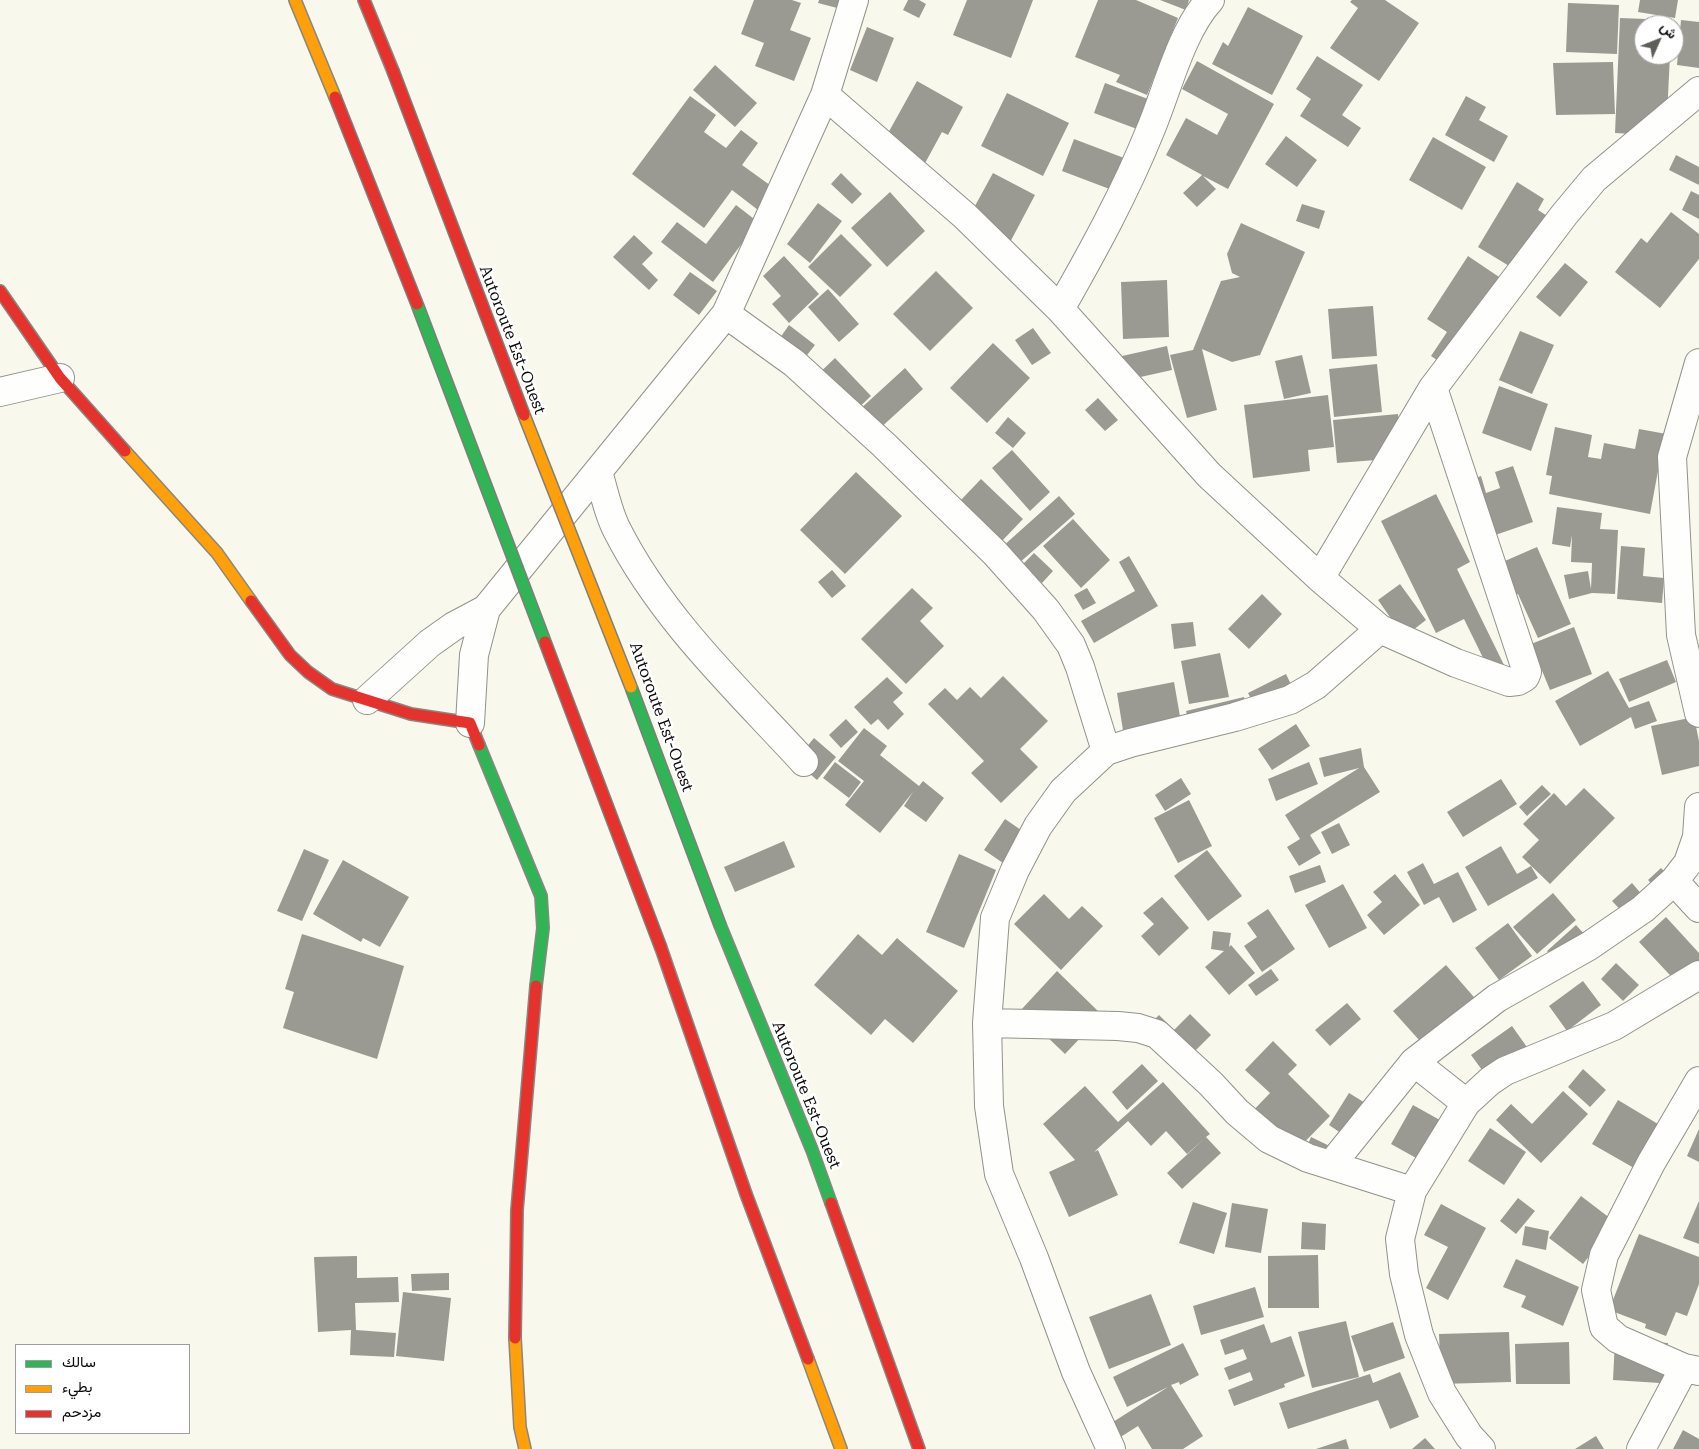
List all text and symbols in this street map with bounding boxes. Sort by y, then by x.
north arrow [1634,15,1684,65]
text: ش [1657,19,1681,42]
street label: Autoroute Est-Ouest [475,263,549,417]
street label: Autoroute Est-Ouest [625,640,697,794]
street label: Autoroute Est-Ouest [768,1018,844,1172]
legend [15,1344,190,1434]
text: سالك [62,1353,96,1371]
text: بطيء [62,1378,92,1396]
text: مزدحم [62,1403,101,1421]

